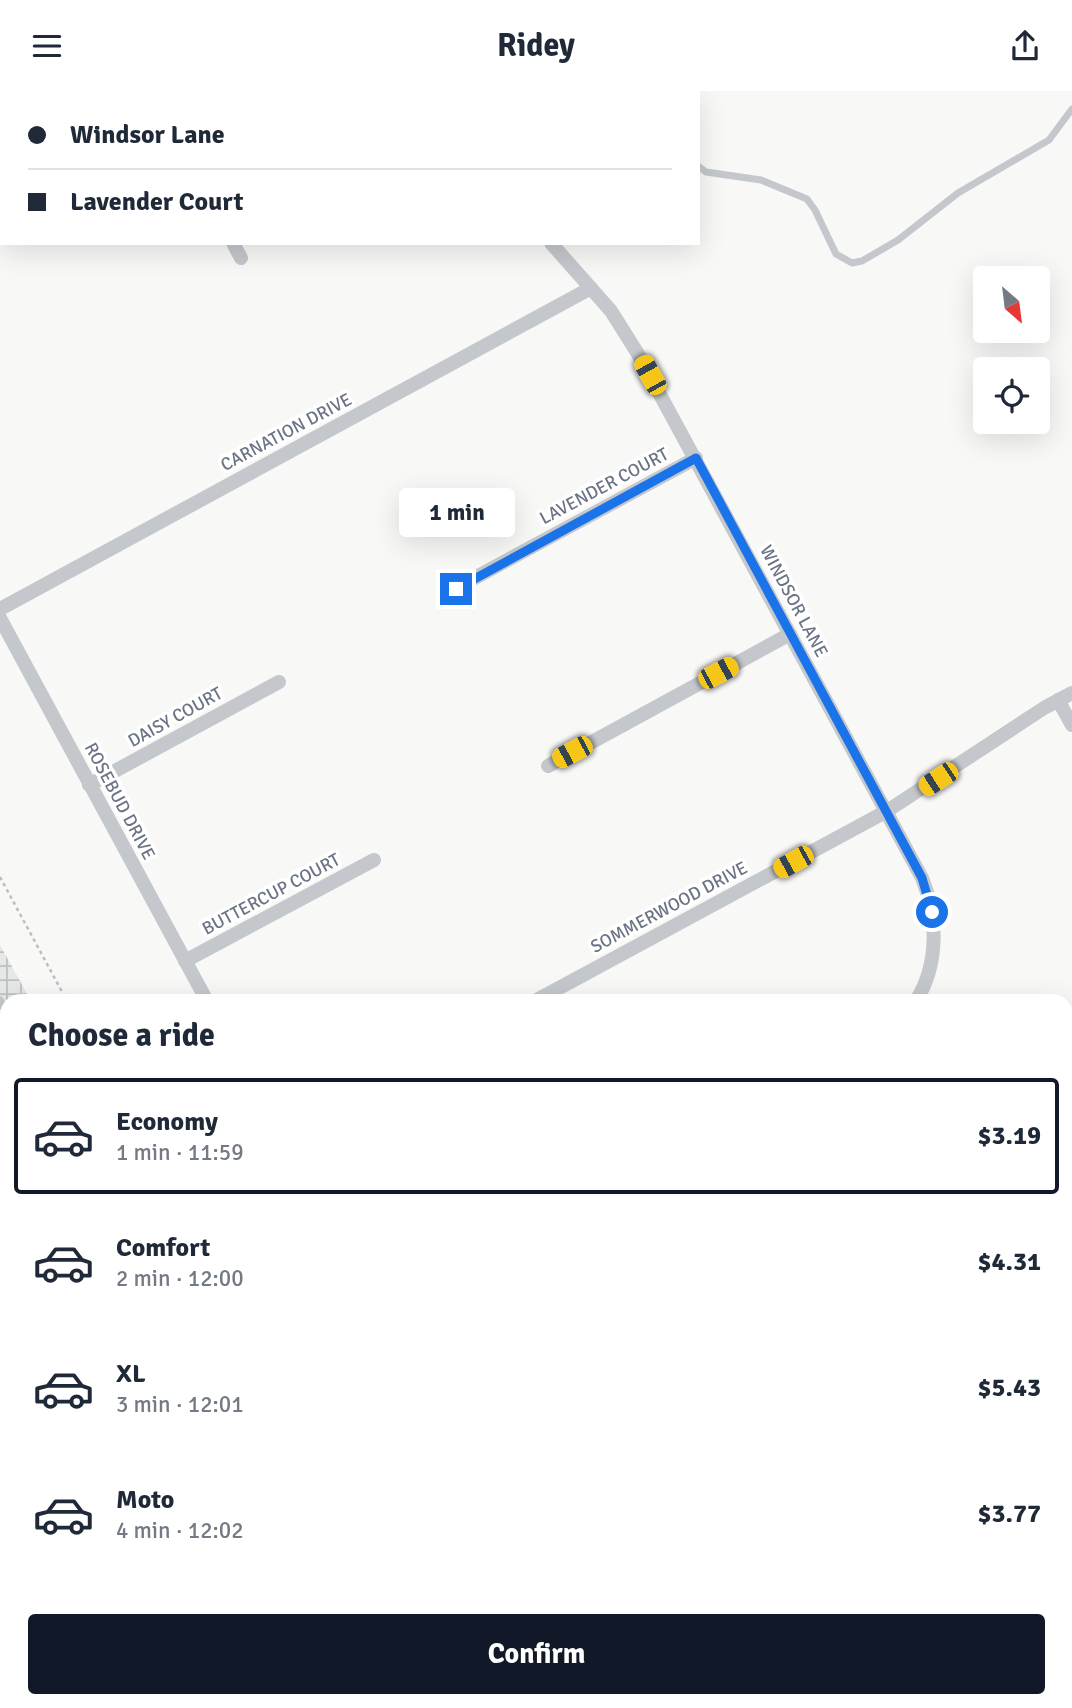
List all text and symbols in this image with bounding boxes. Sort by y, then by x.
text: Ridey [497,26,575,65]
icon: menu [28,27,66,65]
icon: share [1006,27,1044,65]
text: Windsor Lane [70,119,225,151]
text: Lavender Court [70,186,243,218]
north arrow [973,266,1050,343]
map controls [973,266,1050,434]
car [631,352,670,398]
button: locate [973,357,1050,434]
street label: CARNATION DRIVE [217,388,355,476]
street label: LAVENDER COURT [536,443,672,529]
callout: 1 min [398,487,514,537]
text: 1 min [429,498,485,527]
street label: WINDSOR LANE [755,541,833,661]
route end [440,573,472,605]
car [695,654,742,692]
street label: DAISY COURT [124,682,226,752]
car [549,733,596,771]
street label: ROSEBUD DRIVE [80,739,160,863]
car [915,759,962,799]
car [770,843,817,881]
street label: BUTTERCUP COURT [198,848,344,940]
street label: SOMMERWOOD DRIVE [587,856,751,958]
route start [916,896,948,928]
text: Choose a ride [28,1016,215,1055]
icon: car [32,1105,95,1168]
text: Economy [116,1106,218,1138]
text: $3.19 [977,1120,1041,1152]
text: 1 min · 11:59 [116,1138,244,1167]
icon: car [32,1231,95,1294]
text: Comfort [116,1232,210,1264]
text: $4.31 [977,1246,1041,1278]
text: 2 min · 12:00 [116,1264,244,1293]
icon: car [32,1357,95,1420]
text: XL [116,1358,146,1390]
text: $5.43 [977,1372,1041,1404]
text: 3 min · 12:01 [116,1390,244,1419]
icon: car [32,1483,95,1546]
text: Moto [116,1484,174,1516]
text: $3.77 [977,1498,1041,1530]
text: 4 min · 12:02 [116,1516,244,1545]
button: Confirm [28,1614,1045,1694]

